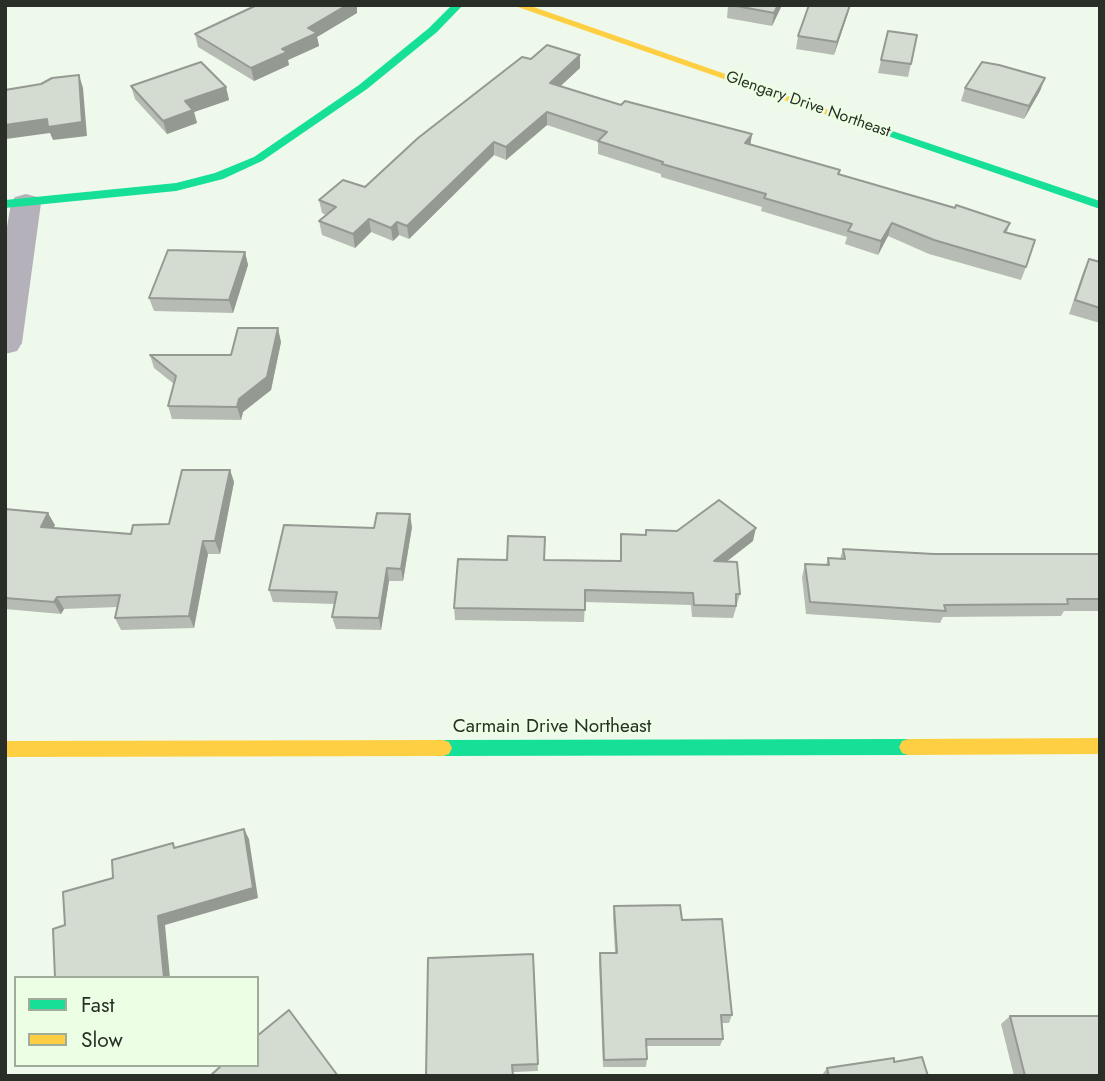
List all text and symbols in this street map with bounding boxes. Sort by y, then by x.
street label: Glengary Drive Northeast [723,68,893,142]
street label: Carmain Drive Northeast [453,716,651,738]
legend [14,976,259,1067]
text: Fast [81,990,114,1020]
text: Slow [81,1025,123,1055]

